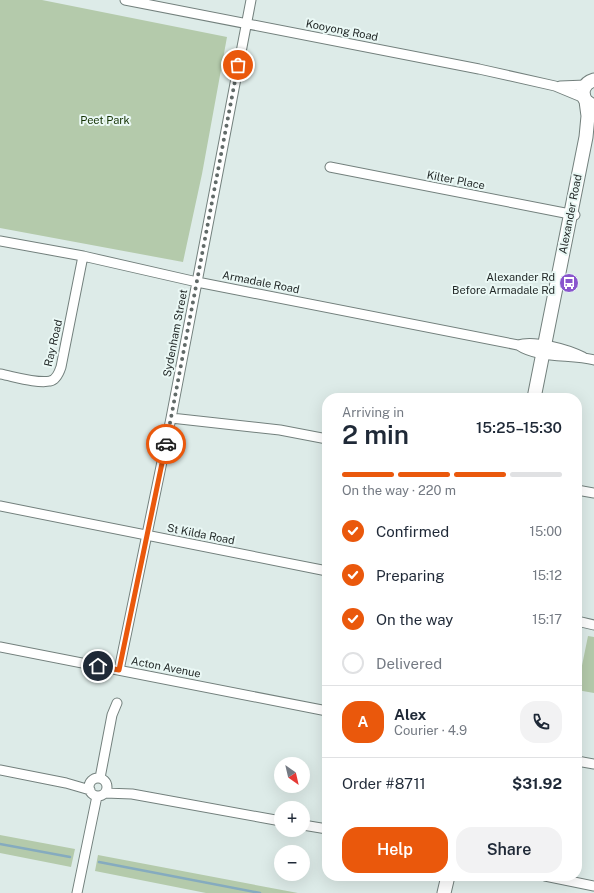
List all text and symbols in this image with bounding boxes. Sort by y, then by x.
street label: Kooyong Road [305,17,379,43]
pin [221,48,255,82]
icon: bag [227,54,249,76]
park label: Peet Park [80,114,130,126]
street label: Kilter Place [426,168,486,192]
street label: Alexander Road [556,173,584,255]
street label: Armadale Road [221,269,301,295]
place label: Alexander Rd Before Armadale Rd [452,271,555,296]
bus stop icon: Alexander Rd Before Armadale Rd [558,272,580,294]
street label: Sydenham Street [161,288,189,378]
street label: Ray Road [42,318,64,368]
text: Arriving in [342,405,404,420]
text: 2 min [342,419,409,450]
text: 15:25–15:30 [476,419,562,436]
courier [146,424,186,464]
icon: car [155,433,177,455]
text: On the way · 220 m [342,483,456,498]
icon: check [342,520,364,542]
street label: St Kilda Road [166,522,236,546]
text: Confirmed [376,523,449,540]
text: 15:00 [530,524,562,539]
icon: check [342,564,364,586]
text: Preparing [376,567,445,584]
text: 15:12 [532,568,562,583]
icon: check [342,608,364,630]
text: On the way [376,611,453,628]
text: 15:17 [532,612,562,627]
pin [81,649,115,683]
street label: Acton Avenue [130,654,202,680]
icon: home [87,655,109,677]
text: Delivered [376,655,442,672]
button: phone [520,701,562,743]
text: Alex [394,706,426,723]
text: A [358,713,368,730]
text: Courier · 4.9 [394,723,467,738]
north arrow [274,757,310,793]
map controls [274,757,310,881]
text: Order #8711 [342,775,426,792]
text: $31.92 [512,775,562,792]
button: + [274,801,310,837]
button: Help [342,827,448,873]
button: Share [456,827,562,873]
button: − [274,845,310,881]

